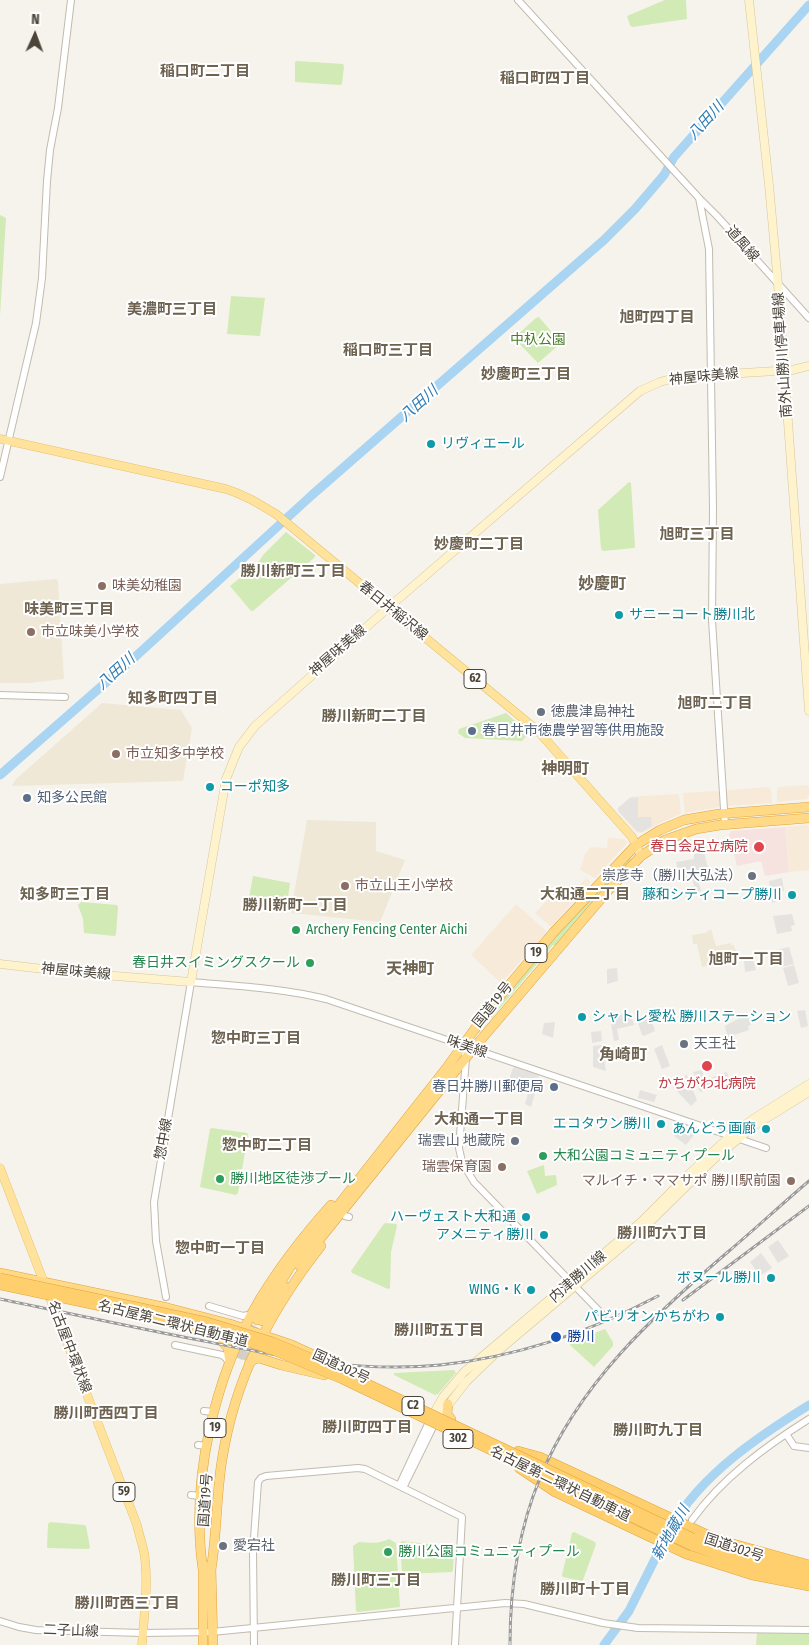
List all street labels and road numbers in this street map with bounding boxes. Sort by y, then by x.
street label: 道風線 [722,223,762,265]
street label: 南外山勝川停車場線 [770,292,796,418]
street label: 神屋味美線 [668,365,740,389]
street label: 春日井稲沢線 [355,578,431,644]
street label: 神屋味美線 [306,622,370,680]
road number: 62 [464,670,486,689]
road number: 19 [525,944,547,962]
street label: 神屋味美線 [40,961,112,983]
street label: 国道19号 [469,979,517,1031]
street label: 味美線 [444,1032,490,1062]
street label: 惣中線 [152,1117,176,1161]
street label: 内津勝川線 [546,1248,610,1306]
street label: 名古屋第二環状自動車道 [96,1297,250,1351]
street label: 名古屋中環状線 [44,1298,94,1396]
street label: 国道302号 [310,1346,372,1388]
road number: C2 [402,1396,424,1415]
road number: 19 [204,1419,226,1438]
road number: 302 [443,1430,473,1448]
street label: 名古屋第二環状自動車道 [487,1443,633,1525]
street label: 国道19号 [196,1472,216,1528]
road number: 59 [113,1482,135,1501]
street label: 国道302号 [702,1530,766,1566]
street label: 二子山線 [43,1622,99,1640]

